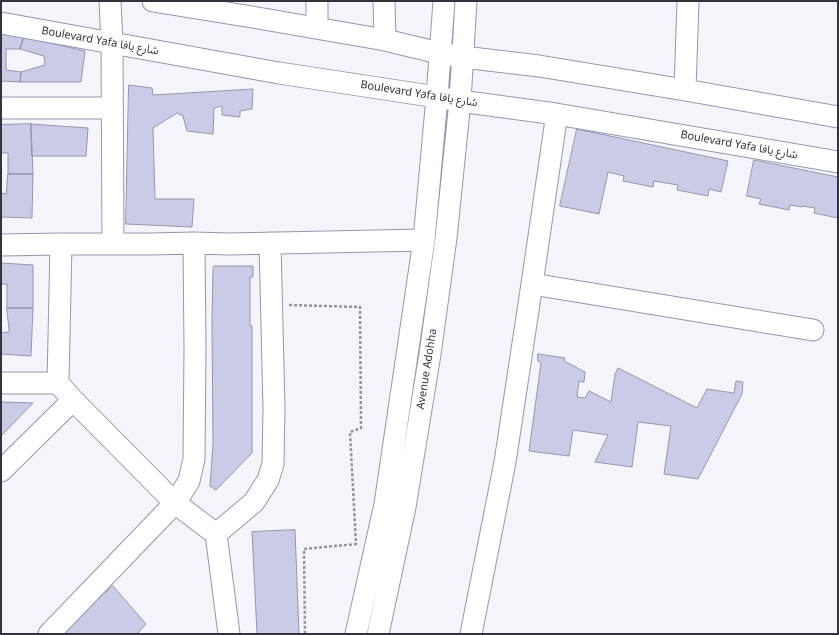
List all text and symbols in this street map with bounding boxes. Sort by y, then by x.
street label: Boulevard Yafa شارع يافا [40,24,160,58]
street label: Boulevard Yafa شارع يافا [359,78,479,110]
street label: Boulevard Yafa شارع يافا [679,128,799,162]
street label: Avenue Adohha [414,328,440,410]

